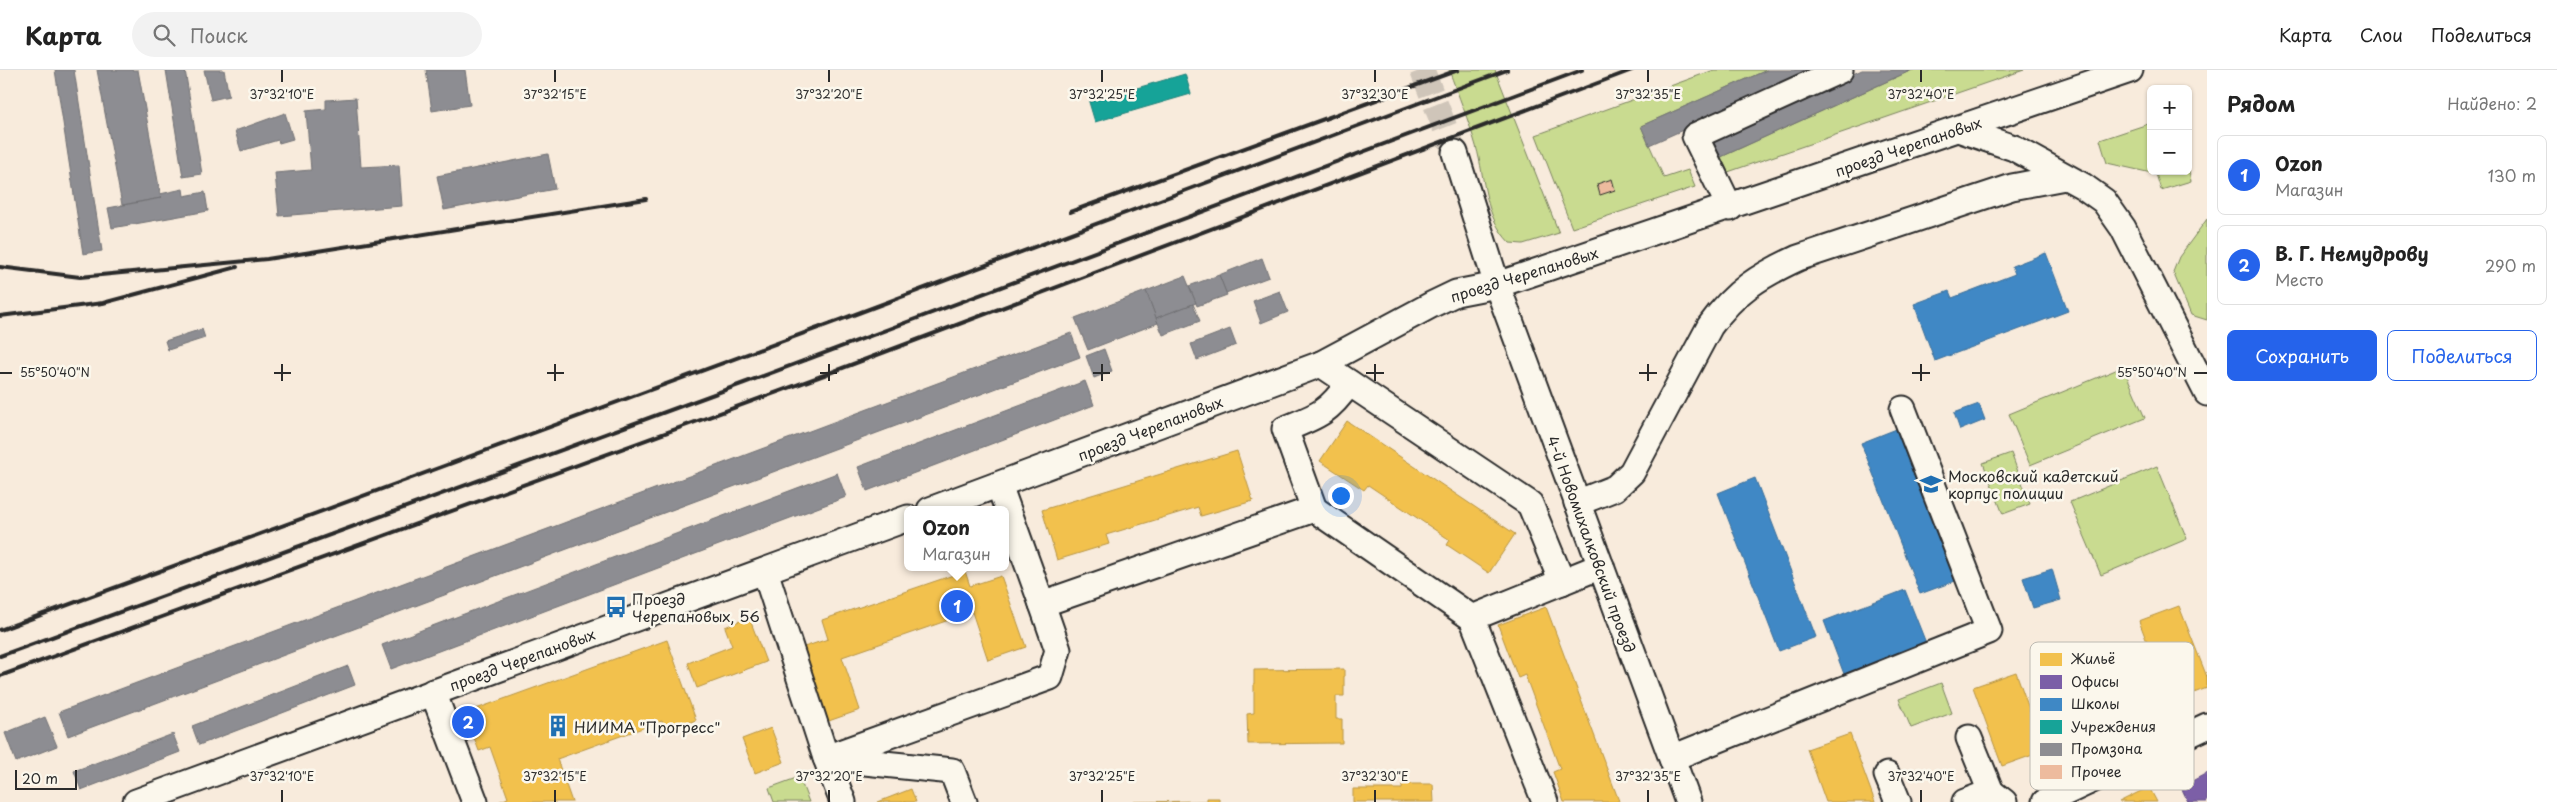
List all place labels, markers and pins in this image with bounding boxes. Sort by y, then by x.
place label: Московский кадетский корпус полиции [1948,464,2119,504]
school or university icon: Московский кадетский корпус полиции [1918,471,1944,497]
place label: Проезд Черепановых, 56 [632,587,760,627]
pin: 1 [941,587,973,625]
bus stop icon: Проезд Черепановых, 56 [603,594,629,620]
pin: 2 [452,703,484,741]
building icon: НИИМА "Прогресс" [545,713,571,739]
place label: НИИМА "Прогресс" [574,715,720,738]

